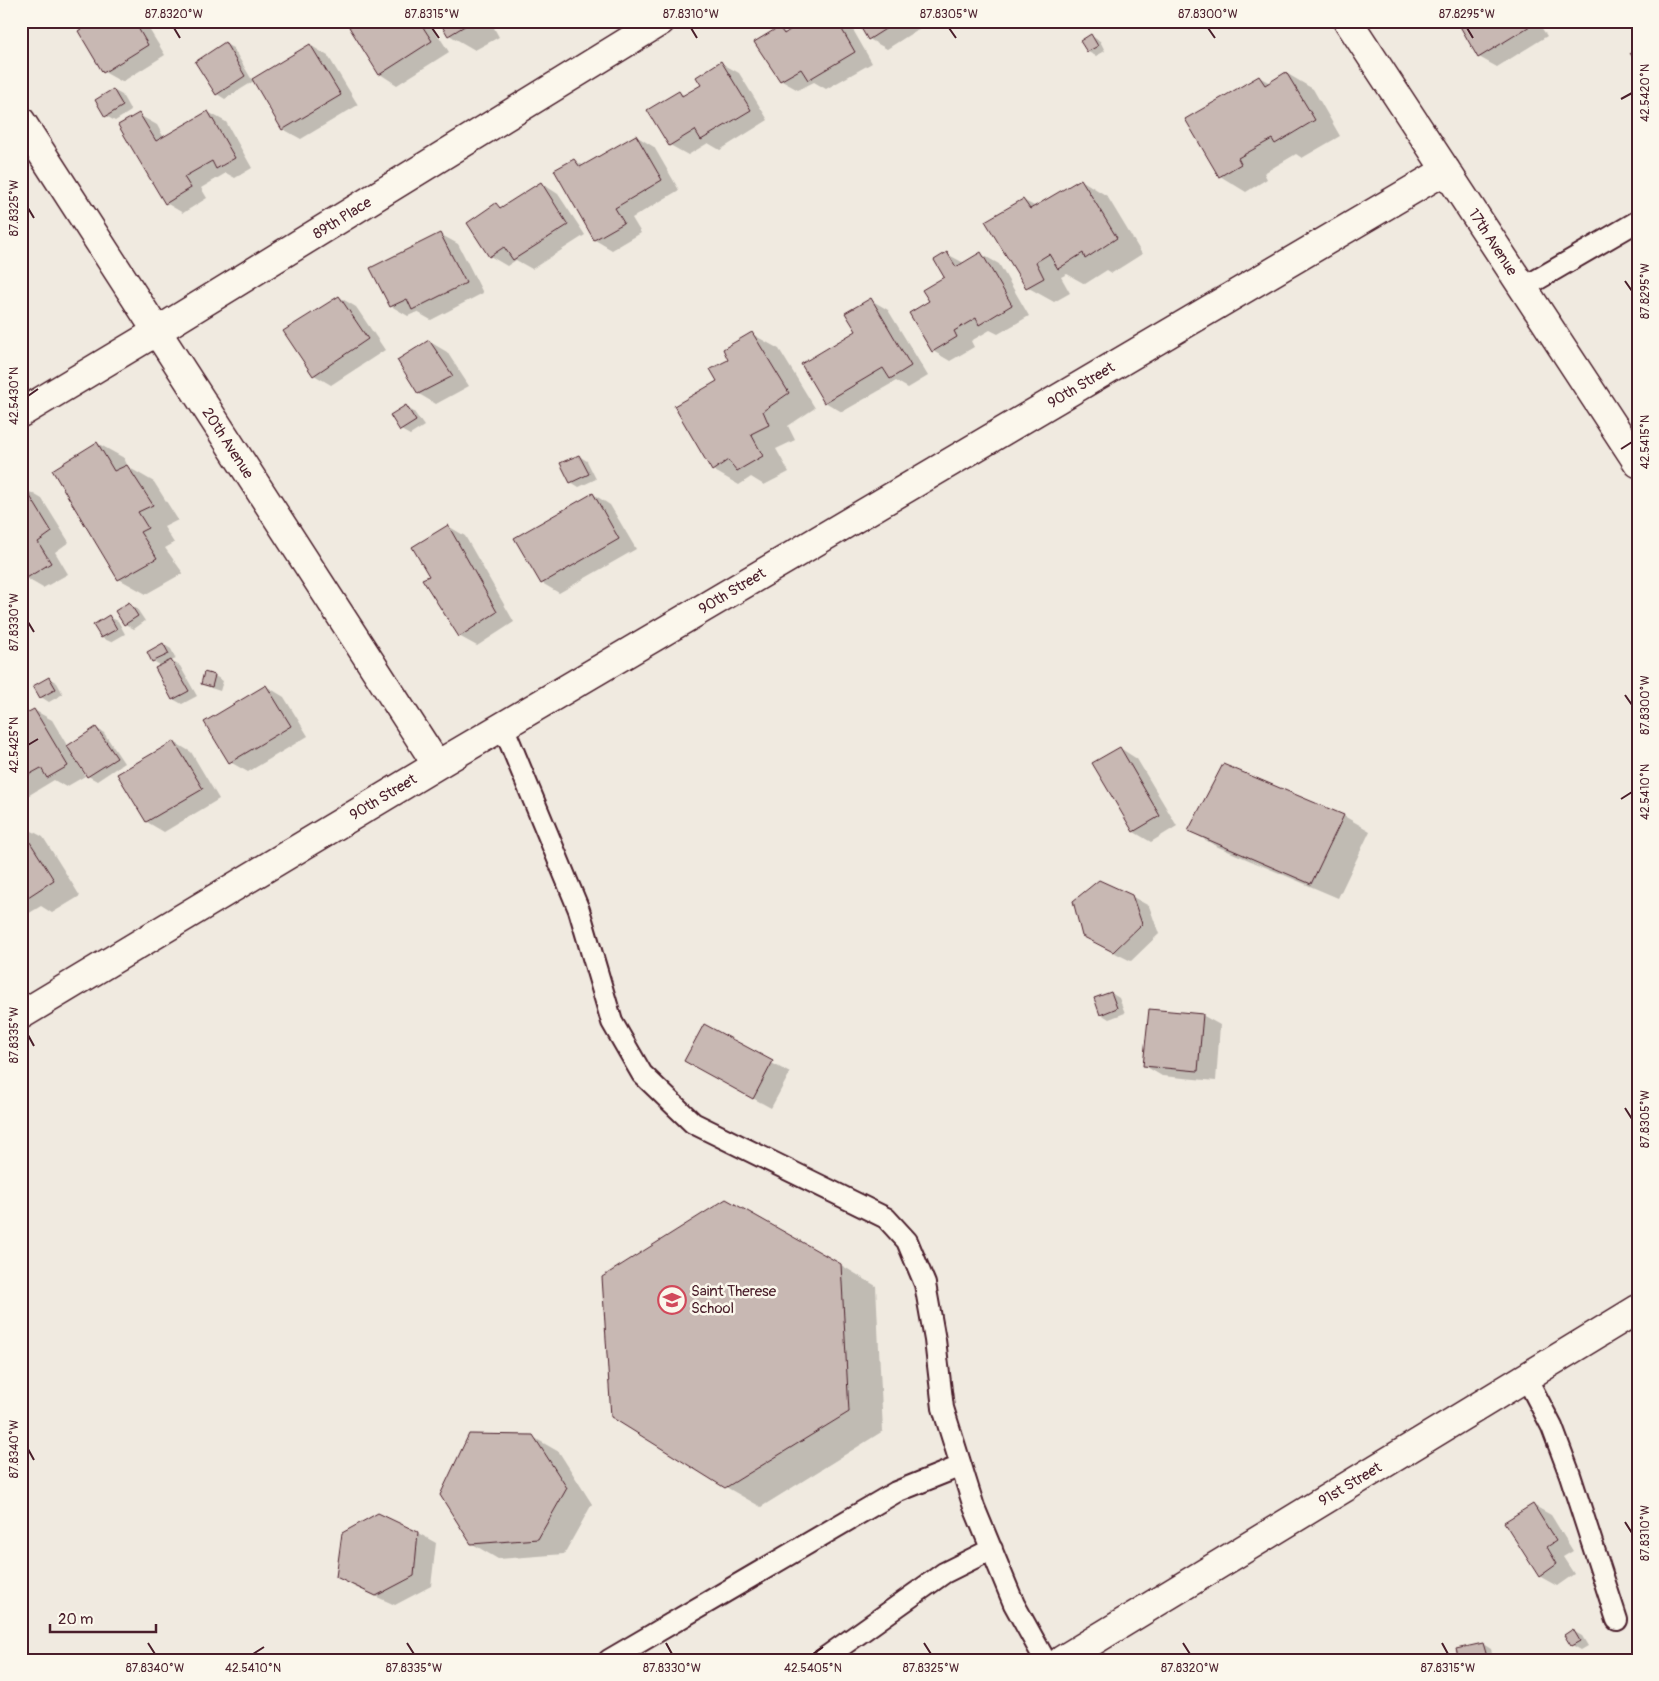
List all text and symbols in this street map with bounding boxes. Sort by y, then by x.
text: 87.8320°W [145,7,203,22]
text: 87.8315°W [405,7,459,22]
text: 87.8310°W [663,7,719,22]
text: 87.8305°W [920,7,978,22]
text: 87.8300°W [1178,7,1238,22]
text: 87.8295°W [1439,7,1495,22]
text: 42.5420°N [1638,64,1653,122]
text: 87.8325°W [7,180,22,236]
street label: 89th Place [309,193,376,244]
street label: 17th Avenue [1464,205,1522,280]
text: 87.8295°W [1638,263,1653,319]
street label: 90th Street [1044,357,1119,413]
text: 42.5430°N [7,367,22,425]
street label: 20th Avenue [198,404,258,483]
text: 42.5415°N [1638,415,1653,469]
street label: 90th Street [695,563,770,619]
text: 87.8330°W [7,593,22,651]
text: 87.8300°W [1638,675,1653,735]
text: 42.5425°N [7,717,22,773]
text: 42.5410°N [1638,764,1653,820]
street label: 90th Street [346,769,421,825]
text: 87.8335°W [7,1007,22,1063]
text: 87.8305°W [1638,1090,1653,1148]
place label: Saint Therese School [691,1282,777,1318]
school or university icon: Saint Therese School [657,1285,687,1315]
text: 87.8340°W [7,1420,22,1478]
street label: 91st Street [1315,1458,1386,1511]
text: 87.8310°W [1638,1505,1653,1561]
scale bar [50,1601,156,1633]
text: 20 m [58,1610,93,1629]
text: 87.8340°W [126,1661,184,1676]
text: 42.5410°N [225,1661,281,1676]
text: 87.8335°W [386,1661,442,1676]
text: 87.8330°W [643,1661,701,1676]
text: 42.5405°N [784,1661,842,1676]
text: 87.8325°W [903,1661,959,1676]
text: 87.8320°W [1161,1661,1219,1676]
text: 87.8315°W [1421,1661,1475,1676]

